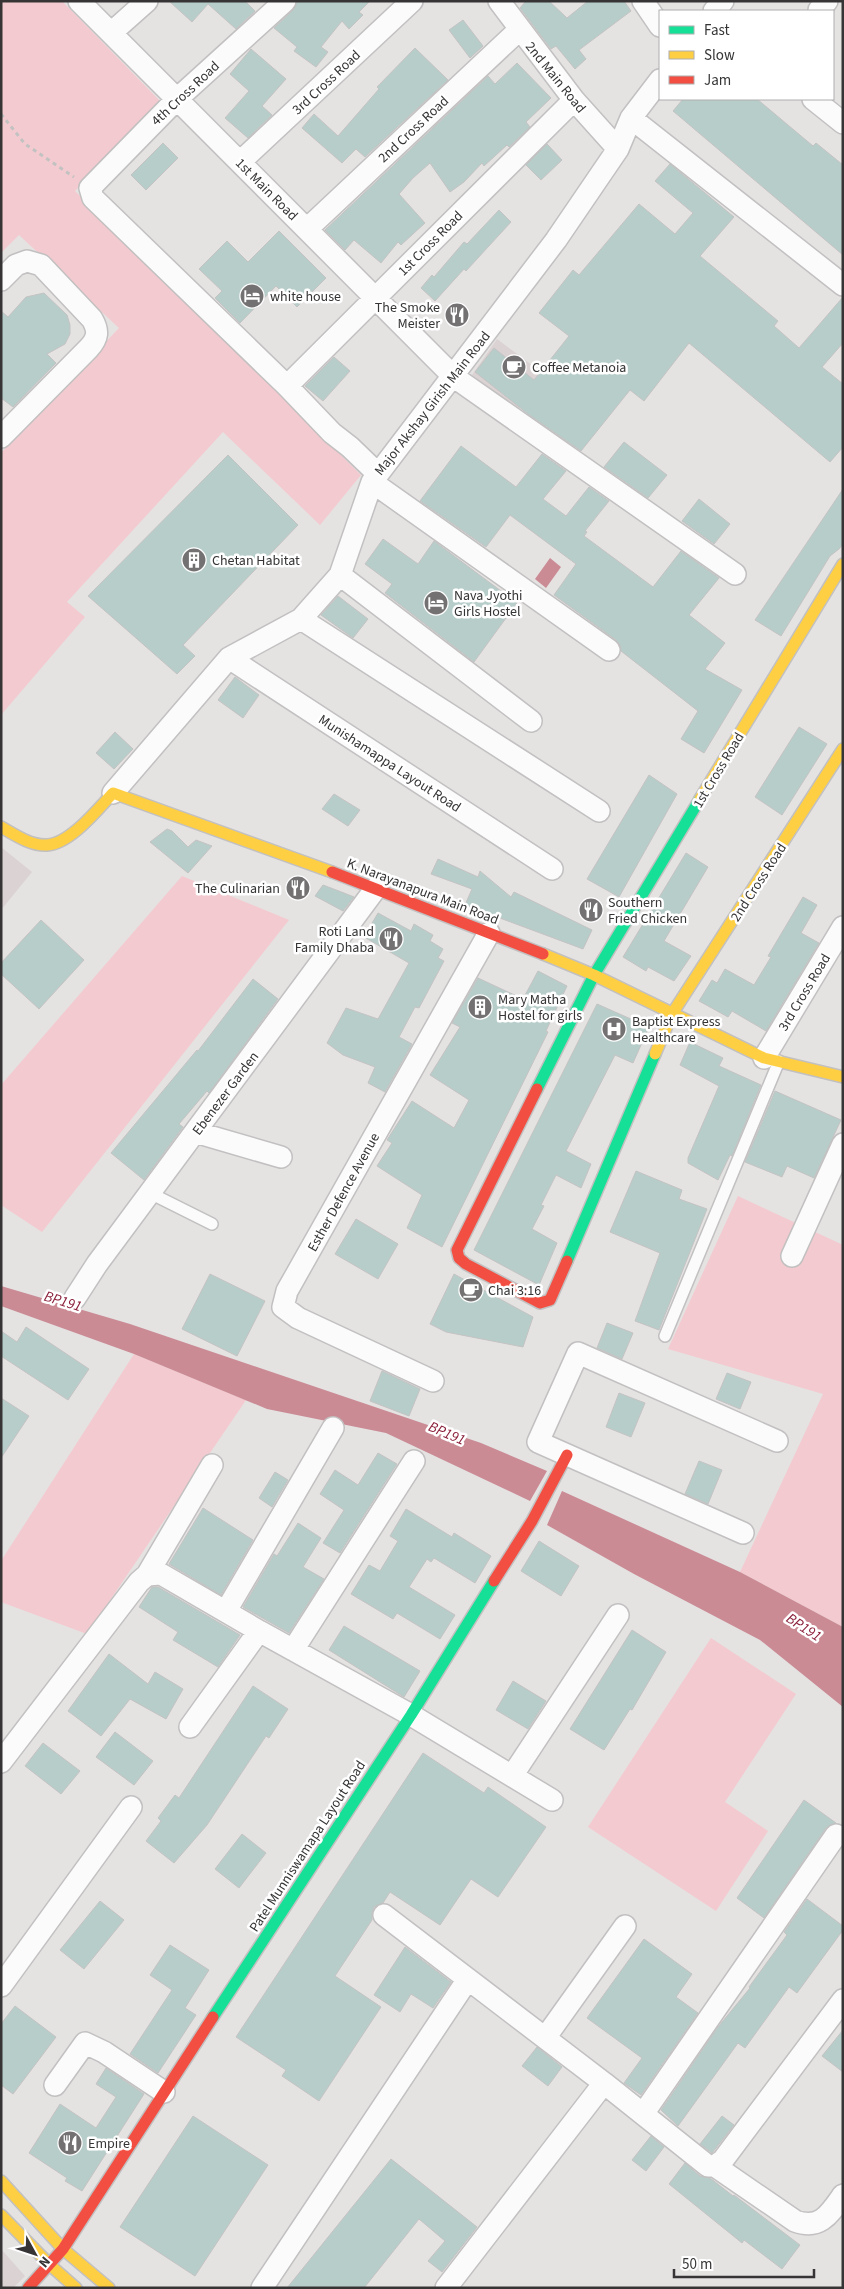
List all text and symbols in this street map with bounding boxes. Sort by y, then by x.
legend [659,10,834,100]
text: Fast [704,20,730,41]
street label: 2nd Main Road [520,38,590,117]
text: Slow [704,45,735,66]
street label: 3rd Cross Road [288,46,365,120]
street label: 4th Cross Road [147,57,224,131]
text: Jam [704,70,731,91]
street label: 2nd Cross Road [374,92,453,168]
street label: 1st Main Road [230,154,302,226]
street label: 1st Cross Road [394,207,468,281]
hotel icon: white house [239,283,265,309]
place label: white house [270,287,341,307]
place label: The Smoke Meister [375,298,440,334]
restaurant icon: The Smoke Meister [444,302,470,328]
street label: Major Akshay Girish Main Road [370,327,496,480]
cafe icon: Coffee Metanoia [501,354,527,380]
place label: Coffee Metanoia [532,358,626,378]
building icon: Chetan Habitat [181,547,207,573]
place label: Chetan Habitat [212,551,300,571]
place label: Nava Jyothi Girls Hostel [454,586,523,622]
hotel icon: Nava Jyothi Girls Hostel [423,590,449,616]
street label: Munishamappa Layout Road [314,710,465,818]
street label: 1st Cross Road [688,729,749,812]
street label: 2nd Cross Road [726,839,792,926]
street label: K. Narayanapura Main Road [344,854,501,930]
restaurant icon: The Culinarian [285,875,311,901]
place label: The Culinarian [195,879,280,899]
place label: Southern Fried Chicken [608,893,687,929]
restaurant icon: Southern Fried Chicken [578,897,604,923]
place label: Roti Land Family Dhaba [295,922,374,958]
restaurant icon: Roti Land Family Dhaba [378,926,404,952]
street label: 3rd Cross Road [774,950,836,1035]
place label: Mary Matha Hostel for girls [498,990,582,1026]
building icon: Mary Matha Hostel for girls [467,994,493,1020]
place label: Baptist Express Healthcare [632,1012,721,1048]
hospital icon: Baptist Express Healthcare [601,1016,627,1042]
street label: Ebenezer Garden [188,1048,264,1140]
street label: Esther Defence Avenue [303,1129,385,1255]
cafe icon: Chai 3:16 [458,1277,484,1303]
place label: Chai 3:16 [488,1281,541,1301]
water label: BP191 [41,1286,84,1317]
water label: BP191 [425,1416,469,1451]
water label: BP191 [782,1608,826,1647]
street label: Patel Munniswamapa Layout Road [245,1757,371,1936]
restaurant icon: Empire [57,2130,83,2156]
place label: Empire [88,2134,130,2154]
north arrow [10,2229,60,2279]
scale bar [674,2246,814,2278]
text: N [34,2252,55,2272]
text: 50 m [682,2254,712,2275]

